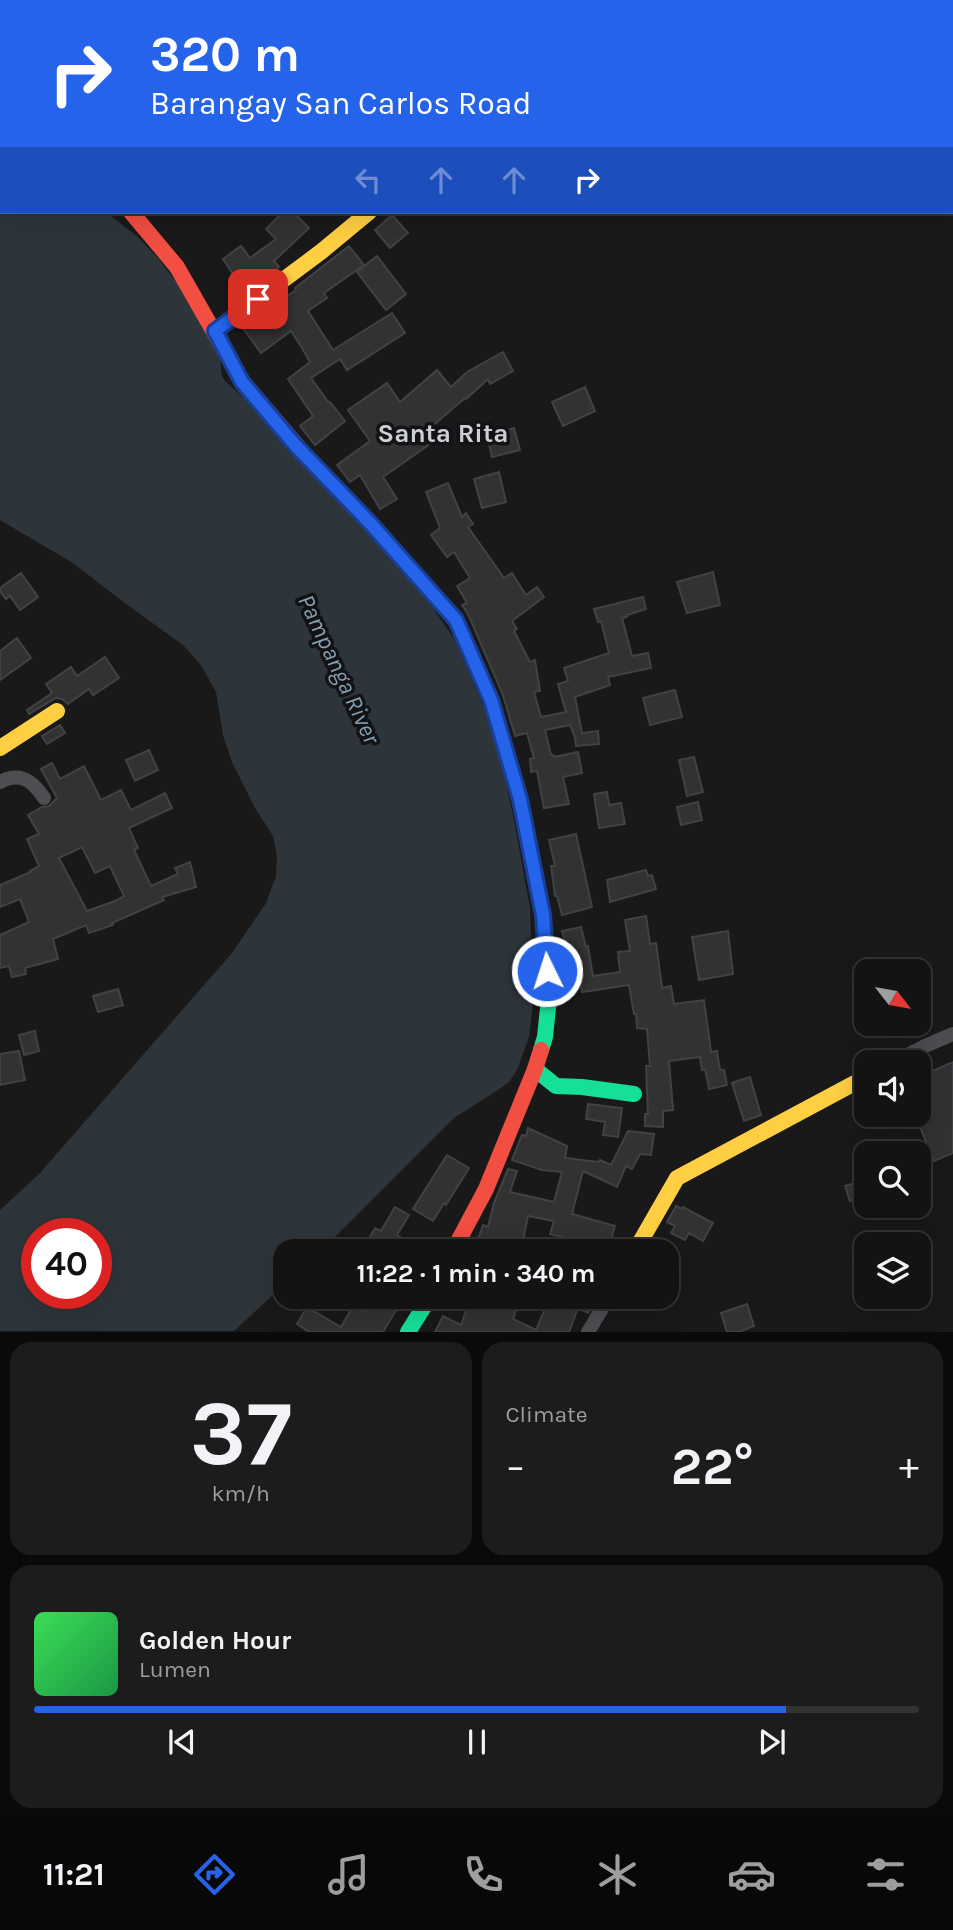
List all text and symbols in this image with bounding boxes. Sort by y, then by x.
text: 320 m [150,26,300,83]
icon: right [35,28,126,119]
text: Barangay San Carlos Road [150,85,531,122]
icon: left [349,161,387,199]
icon: ahead [422,161,460,199]
icon: ahead [495,161,533,199]
icon: right [568,161,606,199]
pin [228,269,288,329]
icon: arrive [239,280,277,318]
district label: Santa Rita [378,418,508,449]
water label: Pampanga River [292,590,386,749]
position arrow [510,934,584,1008]
north arrow [854,959,931,1036]
map controls [854,959,931,1309]
button: sound [854,1050,931,1127]
button: search [854,1141,931,1218]
speed limit sign: 40 [21,1218,112,1309]
button: layers [854,1232,931,1309]
text: 11:22 · 1 min · 340 m [356,1258,596,1289]
text: 37 [190,1381,292,1487]
text: Climate [506,1401,588,1428]
text: 22° [671,1436,754,1497]
text: − [506,1444,525,1489]
text: + [899,1444,919,1489]
text: km/h [212,1480,270,1507]
text: Golden Hour [139,1625,291,1656]
text: Lumen [139,1656,211,1683]
icon: previous [163,1723,201,1761]
icon: pause [458,1723,496,1761]
icon: next [753,1723,791,1761]
icon: directions [190,1850,239,1899]
icon: music [324,1850,373,1899]
icon: phone [459,1850,508,1899]
icon: climate [593,1850,642,1899]
icon: car [727,1850,776,1899]
icon: filters [861,1850,910,1899]
text: 11:21 [43,1856,105,1893]

